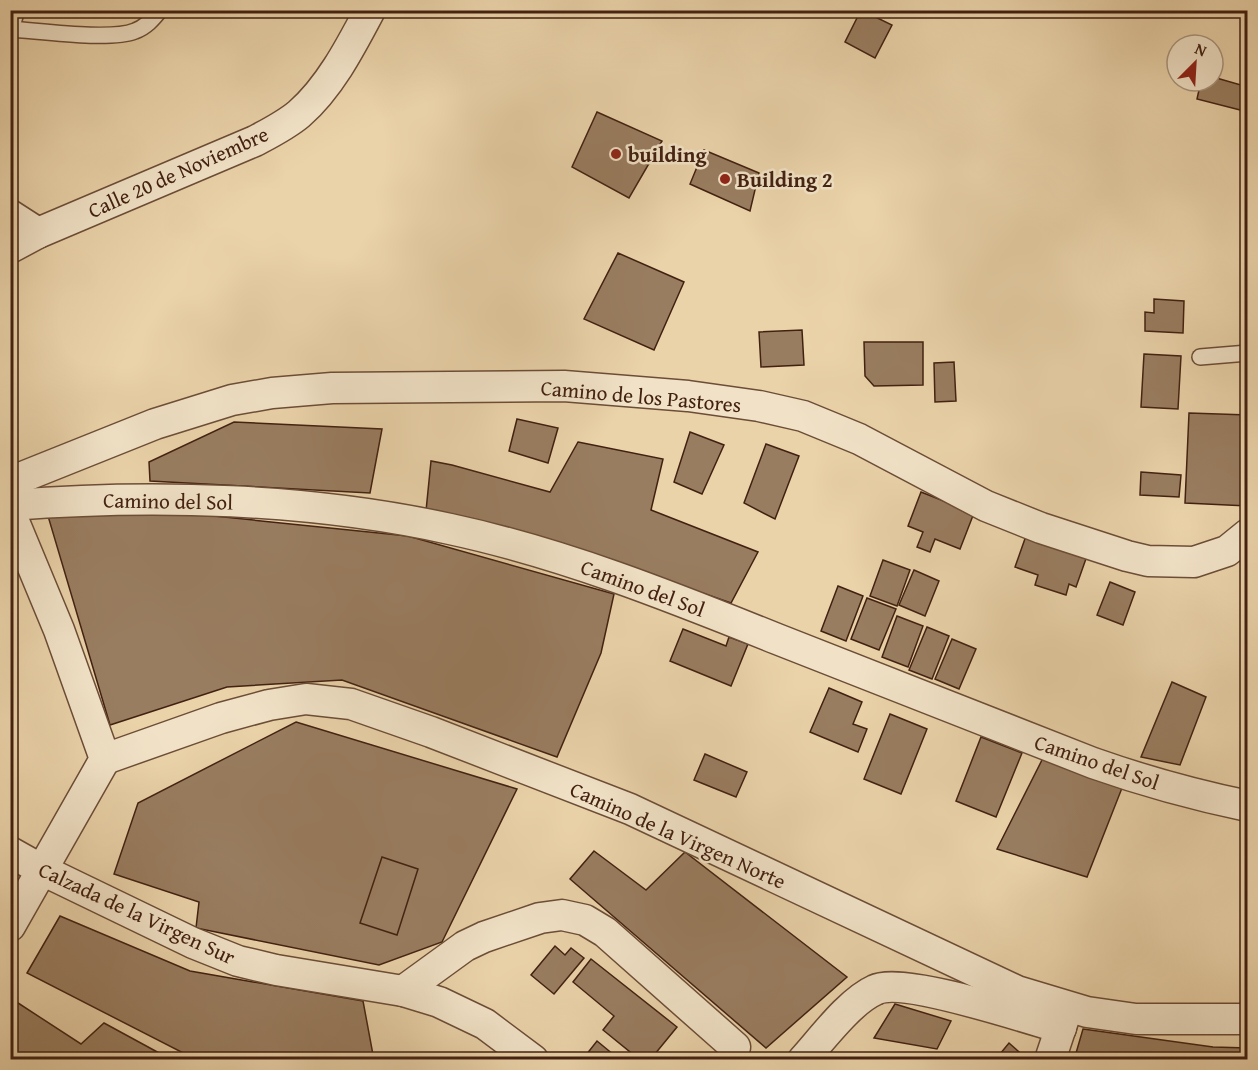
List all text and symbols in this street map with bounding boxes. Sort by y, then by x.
north arrow [1165,33,1225,93]
text: N [1191,36,1211,63]
street label: Calle 20 de Noviembre [83,118,273,226]
place label: building [628,139,708,170]
marker: building [609,147,623,161]
place label: Building 2 [737,164,833,195]
marker: Building 2 [718,172,732,186]
street label: Camino de los Pastores [540,372,742,420]
street label: Camino del Sol [103,484,233,518]
street label: Camino del Sol [577,551,709,625]
street label: Camino del Sol [1031,726,1164,798]
street label: Camino de la Virgen Norte [565,773,791,897]
street label: Calzada de la Virgen Sur [34,854,241,972]

